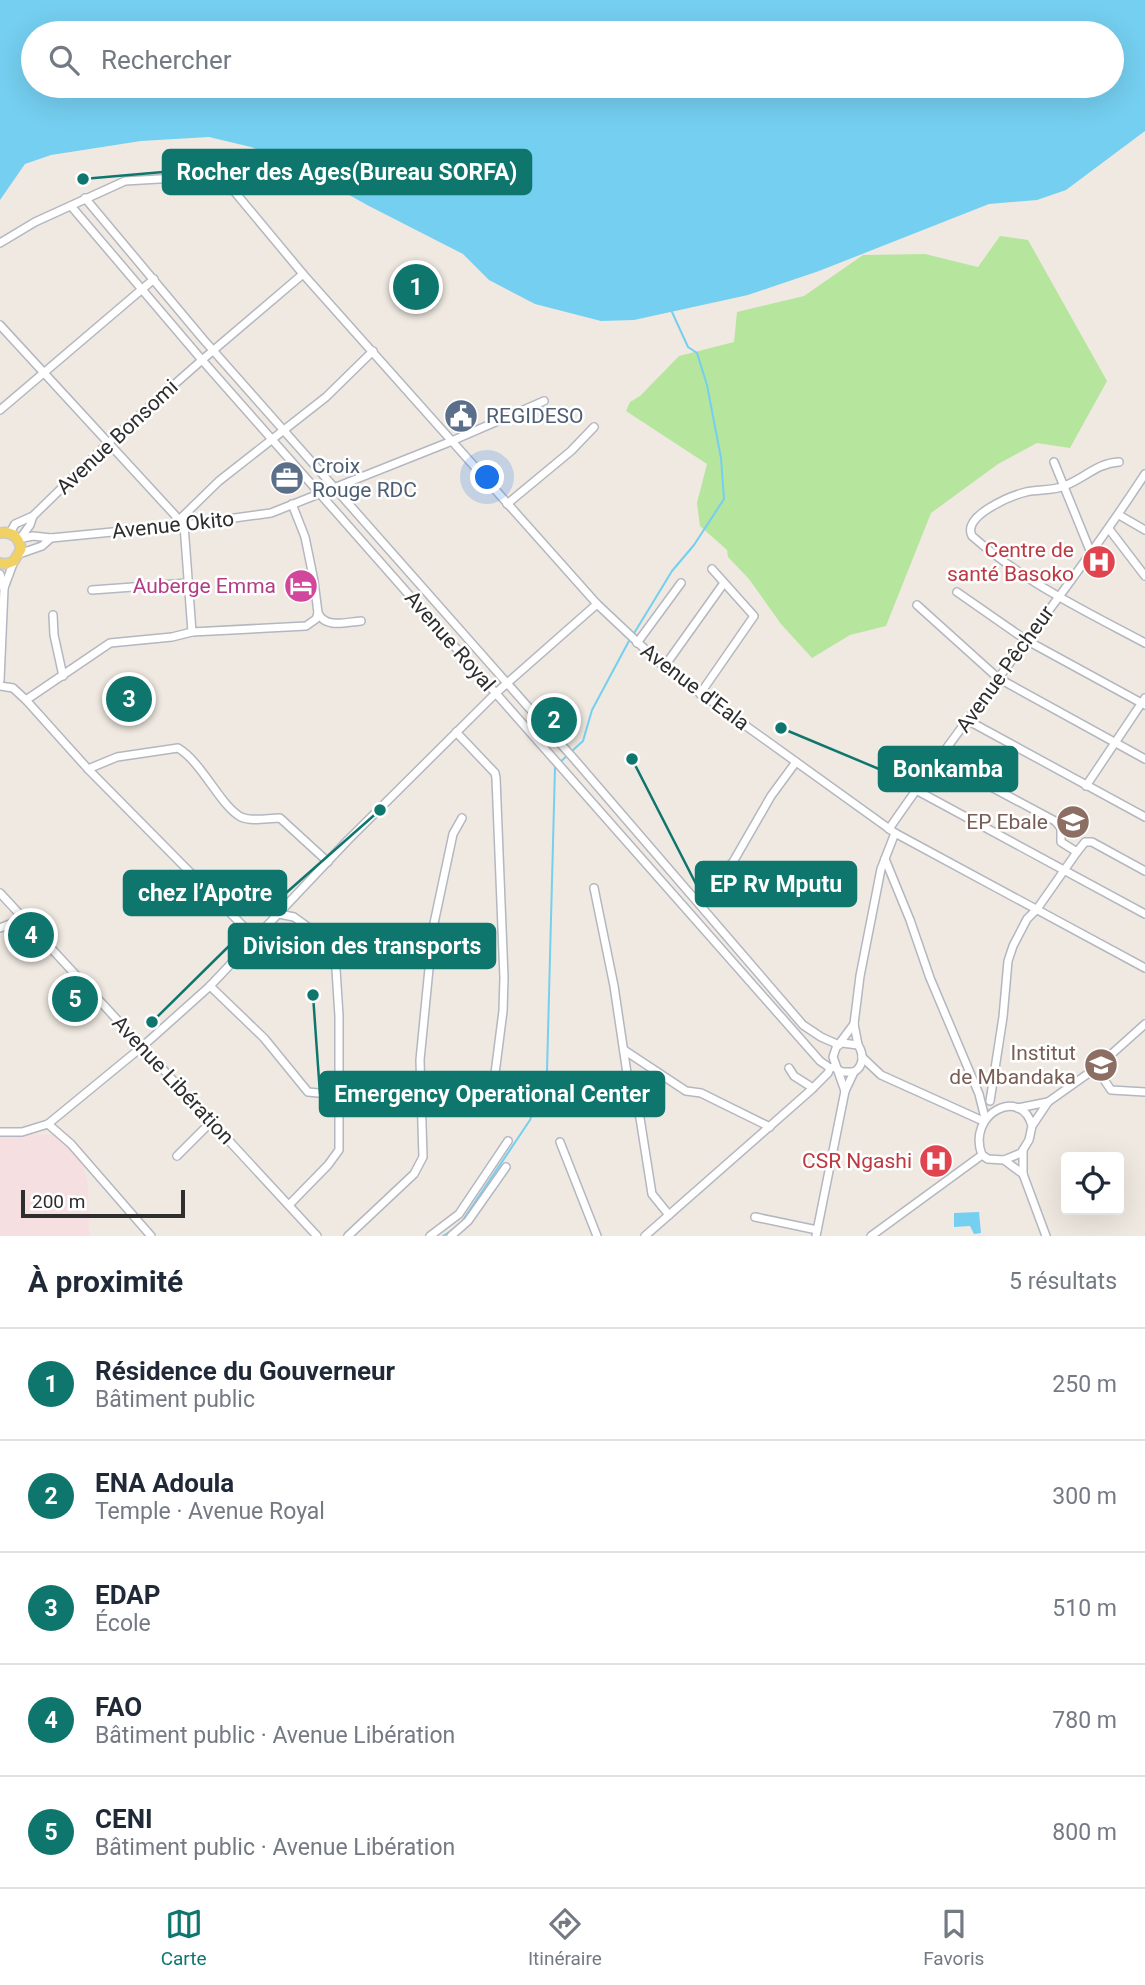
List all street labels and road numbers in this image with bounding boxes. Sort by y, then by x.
street label: Avenue Bonsomi [51,375,183,499]
street label: Avenue Okito [111,507,235,543]
street label: Avenue Royal [400,586,500,696]
street label: Avenue Pêcheur [951,601,1059,737]
street label: Avenue d'Eala [636,639,754,735]
street label: Avenue Libération [107,1011,239,1149]

